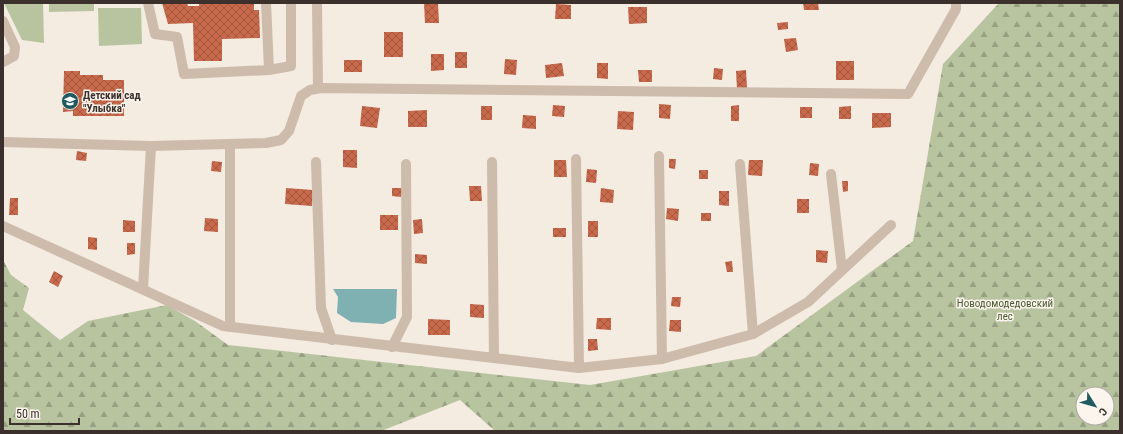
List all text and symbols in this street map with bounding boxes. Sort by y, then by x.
place label: Детский сад "Улыбка" [83,89,141,115]
school or university icon: Детский сад "Улыбка" [60,91,80,111]
park label: Новодомодедовский лес [957,297,1053,323]
north arrow [1075,386,1115,426]
scale bar [10,400,79,426]
text: С [1096,405,1110,418]
text: 50 m [16,407,40,421]

